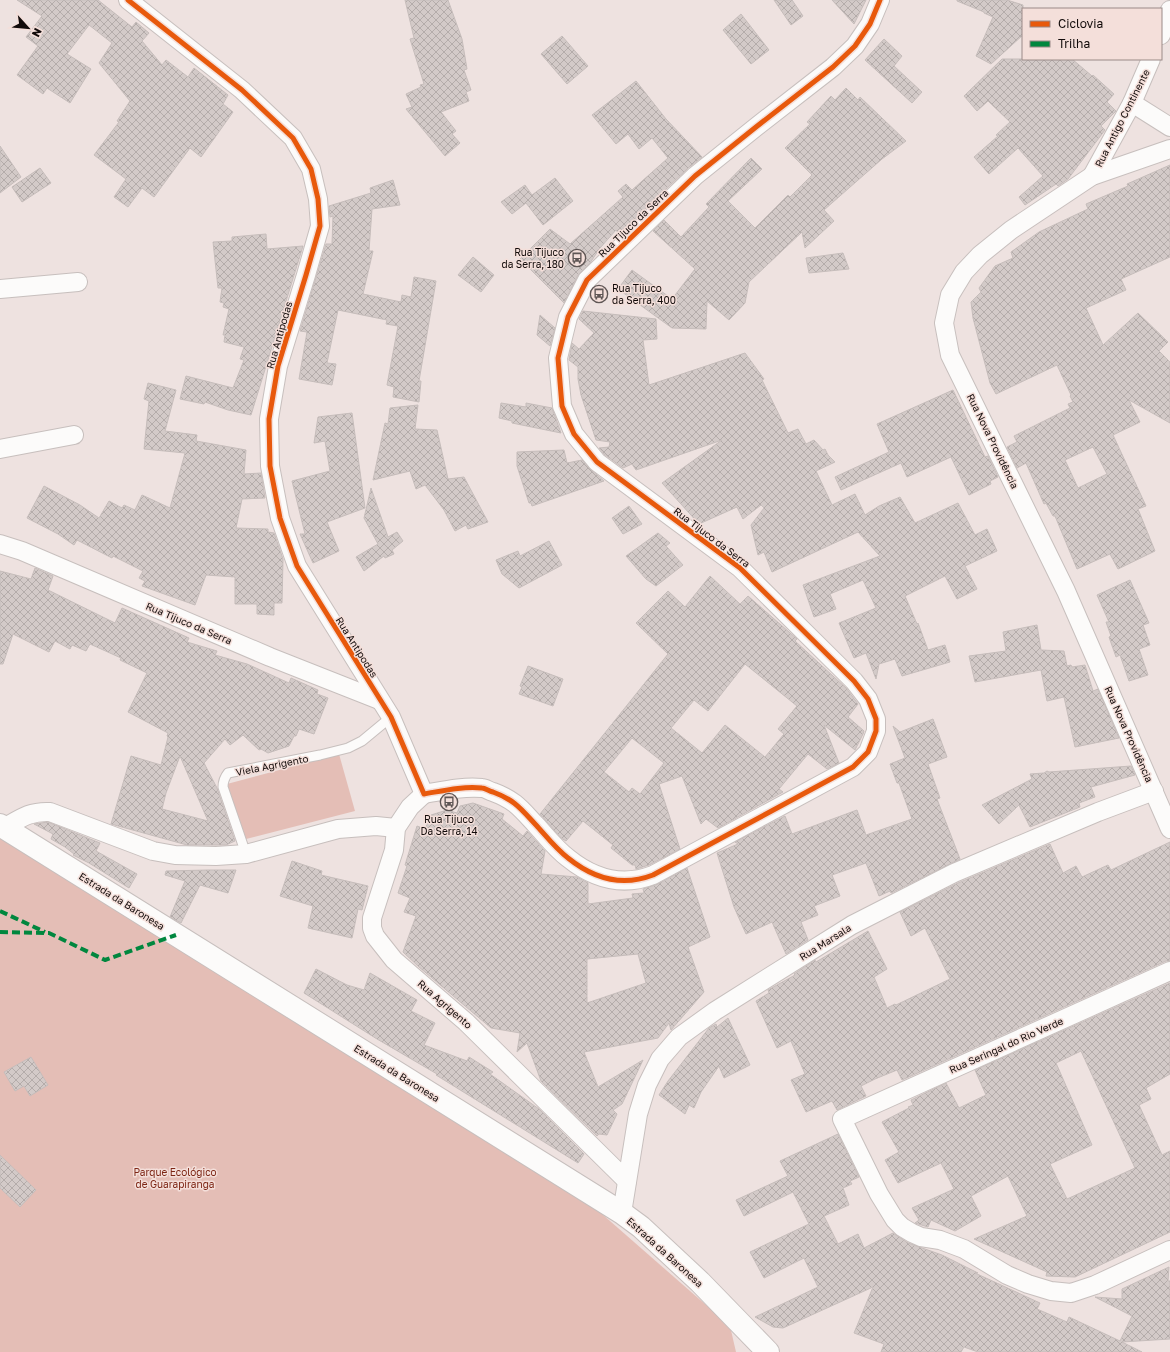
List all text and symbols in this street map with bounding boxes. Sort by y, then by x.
north arrow [8,8,48,48]
legend [1022,8,1162,60]
text: Ciclovia [1058,16,1103,31]
text: N [30,26,45,39]
text: Trilha [1058,36,1090,51]
street label: Rua Antigo Continente [1092,67,1152,169]
street label: Rua Tijuco da Serra [596,187,670,259]
place label: Rua Tijuco da Serra, 180 [502,246,564,270]
bus stop icon: Rua Tijuco da Serra, 180 [567,248,587,268]
place label: Rua Tijuco da Serra, 400 [612,282,676,306]
bus stop icon: Rua Tijuco da Serra, 400 [589,284,609,304]
street label: Rua Antipodas [264,300,294,370]
street label: Rua Nova Providência [965,392,1021,490]
street label: Rua Tijuco da Serra [672,504,752,570]
street label: Rua Tijuco da Serra [144,599,234,647]
street label: Rua Antipodas [334,614,380,680]
street label: Rua Nova Providência [1102,684,1156,784]
street label: Viela Agrigento [235,752,309,778]
bus stop icon: Rua Tijuco Da Serra, 14 [439,792,459,812]
place label: Rua Tijuco Da Serra, 14 [420,813,478,837]
street label: Estrada da Baronesa [77,870,167,932]
street label: Rua Marsala [797,921,853,963]
street label: Rua Agrigento [415,977,475,1031]
street label: Rua Seringal do Rio Verde [947,1014,1065,1076]
street label: Estrada da Baronesa [352,1042,442,1104]
park label: Parque Ecológico de Guarapiranga [133,1166,217,1190]
street label: Estrada da Baronesa [624,1215,706,1289]

